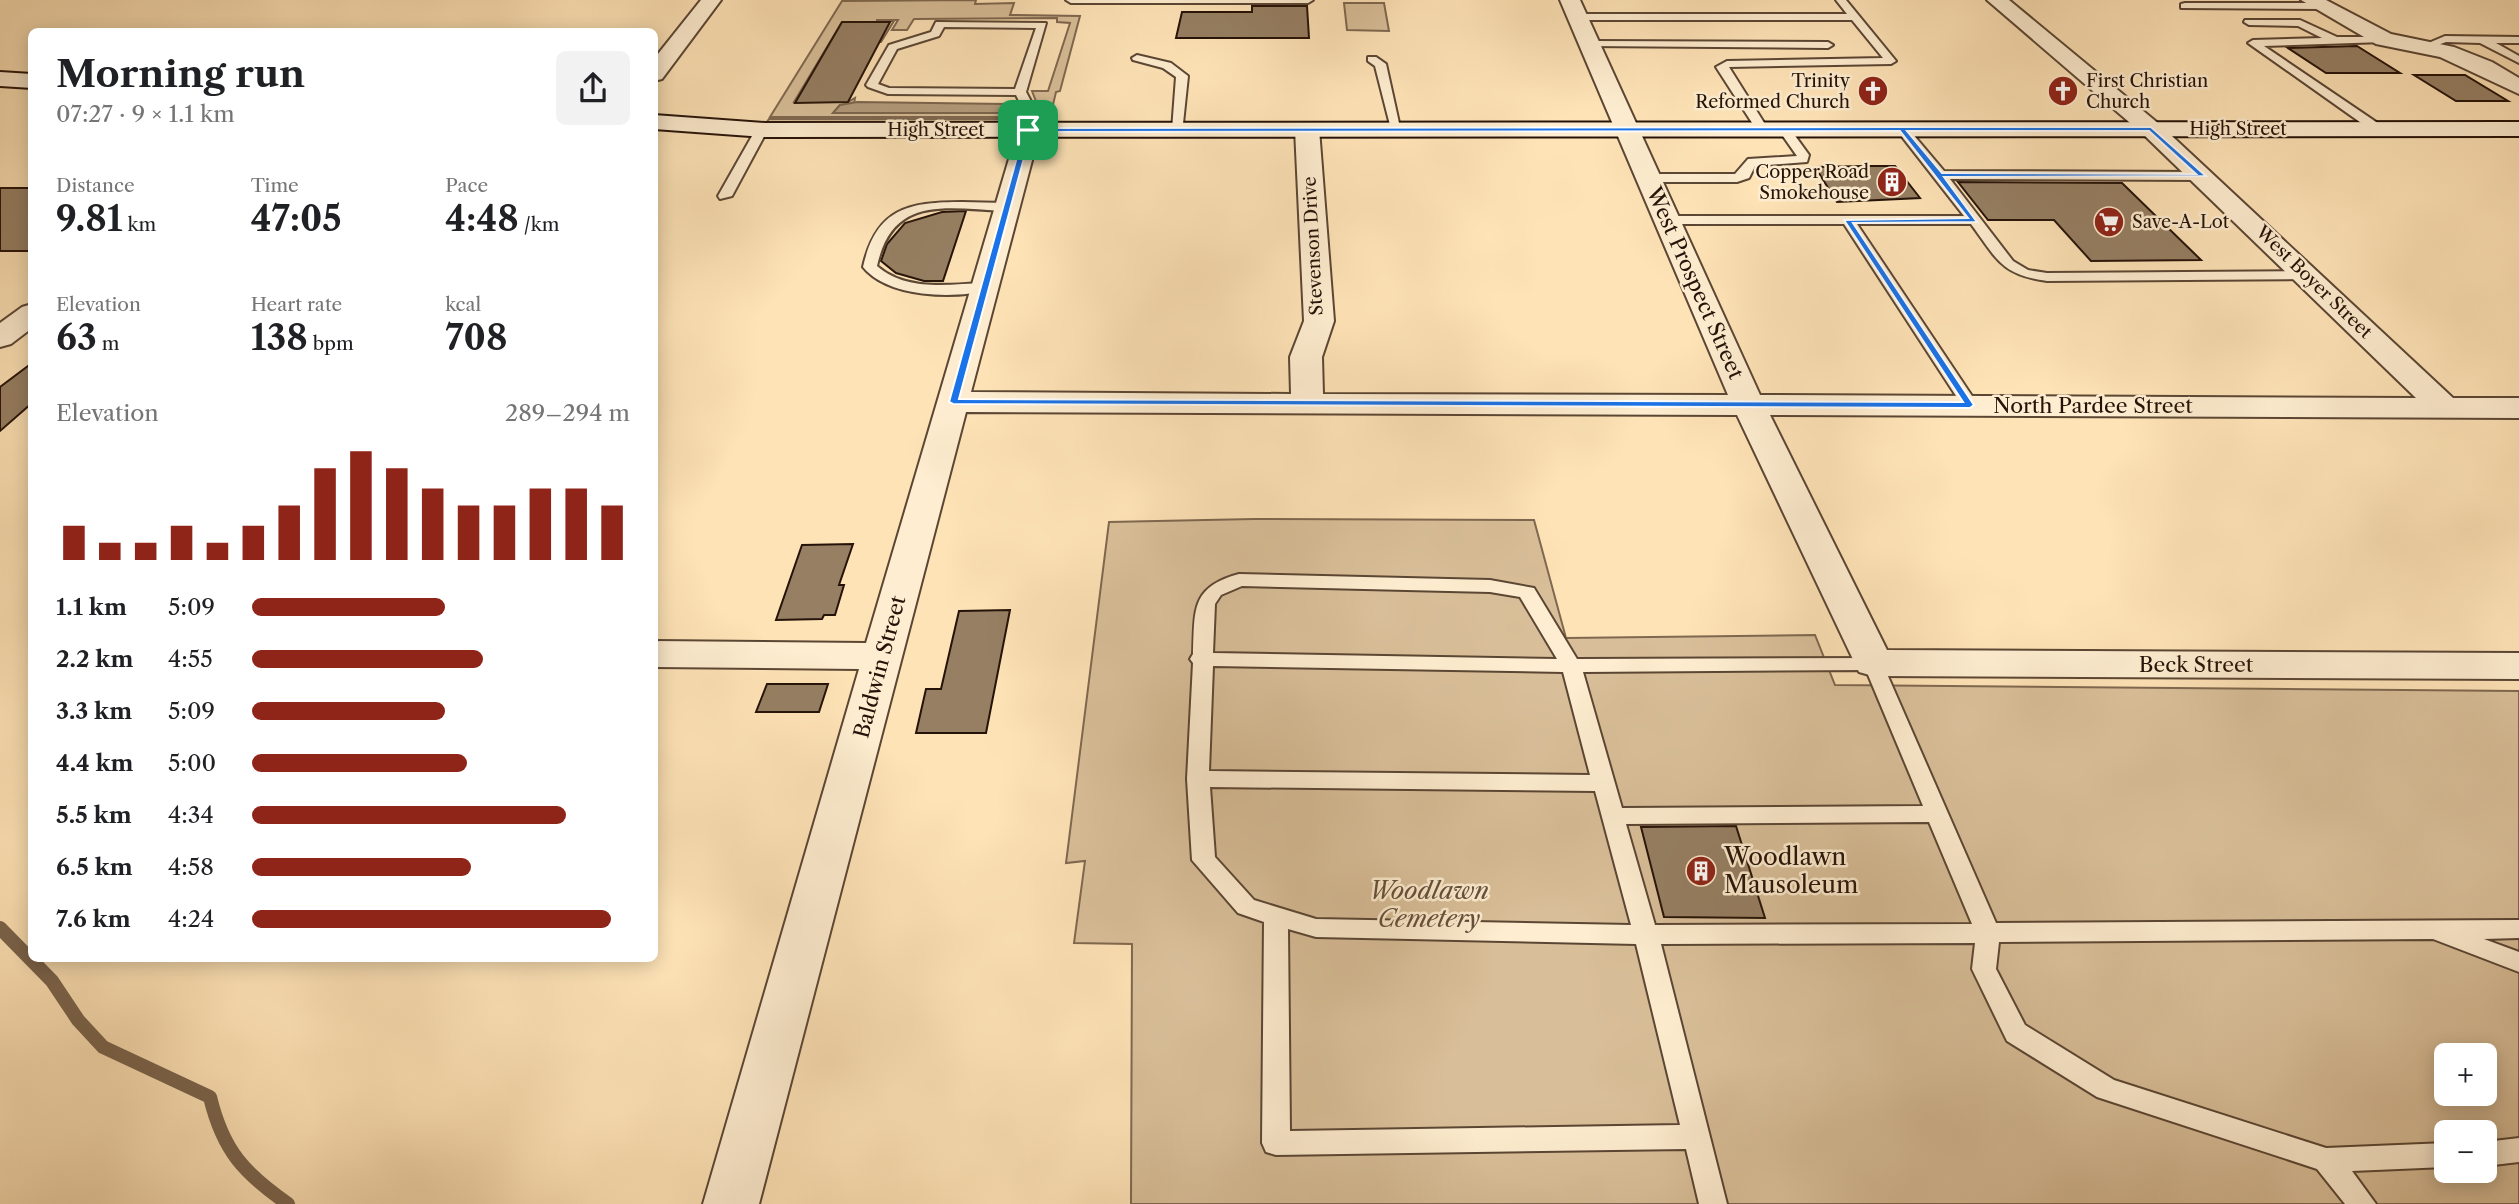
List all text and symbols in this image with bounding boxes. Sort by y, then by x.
text: Morning run [56,50,305,97]
button: share [556,51,630,125]
place label: Trinity Reformed Church [1695,70,1851,113]
place label: First Christian Church [2086,70,2208,113]
church icon: Trinity Reformed Church [1856,74,1890,108]
church icon: First Christian Church [2046,74,2080,108]
text: 07:27 · 9 × 1.1 km [56,100,235,128]
pin [998,100,1058,160]
icon: arrive [1009,111,1047,149]
street label: High Street [2189,118,2287,140]
street label: High Street [887,119,985,141]
place label: Copper Road Smokehouse [1755,161,1869,204]
building icon: Copper Road Smokehouse [1875,165,1909,199]
text: Distance [56,174,135,197]
text: Time [251,174,299,197]
text: Pace [445,174,488,197]
street label: Stevenson Drive [1298,176,1328,316]
street label: West Prospect Street [1641,182,1749,383]
text: 9.81 [56,197,122,240]
text: 47:05 [251,197,342,240]
text: 4:48 [445,197,519,240]
supermarket icon: Save-A-Lot [2092,205,2126,239]
place label: Save-A-Lot [2132,211,2230,233]
text: km [122,213,156,236]
text: /km [519,213,559,236]
street label: West Boyer Street [2251,220,2377,343]
text: Elevation [56,293,141,316]
text: Heart rate [251,293,342,316]
text: kcal [445,293,481,316]
text: 63 [56,316,97,359]
text: 138 [251,316,308,359]
text: 708 [445,316,507,359]
text: m [97,332,119,355]
text: bpm [308,332,354,355]
street label: North Pardee Street [1993,393,2193,418]
text: Elevation [56,399,159,427]
text: 289–294 m [505,399,630,427]
street label: Baldwin Street [848,592,911,741]
text: 1.1 km [56,593,127,621]
text: 5:09 [168,593,215,621]
text: 2.2 km [56,645,133,673]
text: 4:55 [168,645,213,673]
street label: Beck Street [2139,652,2254,677]
text: 3.3 km [56,697,132,725]
text: 5:09 [168,697,215,725]
text: 4.4 km [56,749,133,777]
text: 5:00 [168,749,216,777]
text: 5.5 km [56,801,132,829]
text: 4:34 [168,801,214,829]
place label: Woodlawn Mausoleum [1723,842,1858,899]
text: 6.5 km [56,853,133,881]
text: 4:58 [168,853,214,881]
building icon: Woodlawn Mausoleum [1684,854,1718,888]
park label: Woodlawn Cemetery [1369,876,1489,933]
text: 7.6 km [56,905,131,933]
text: 4:24 [168,905,214,933]
map controls [2434,1043,2497,1183]
button: + [2434,1043,2497,1106]
button: − [2434,1120,2497,1183]

